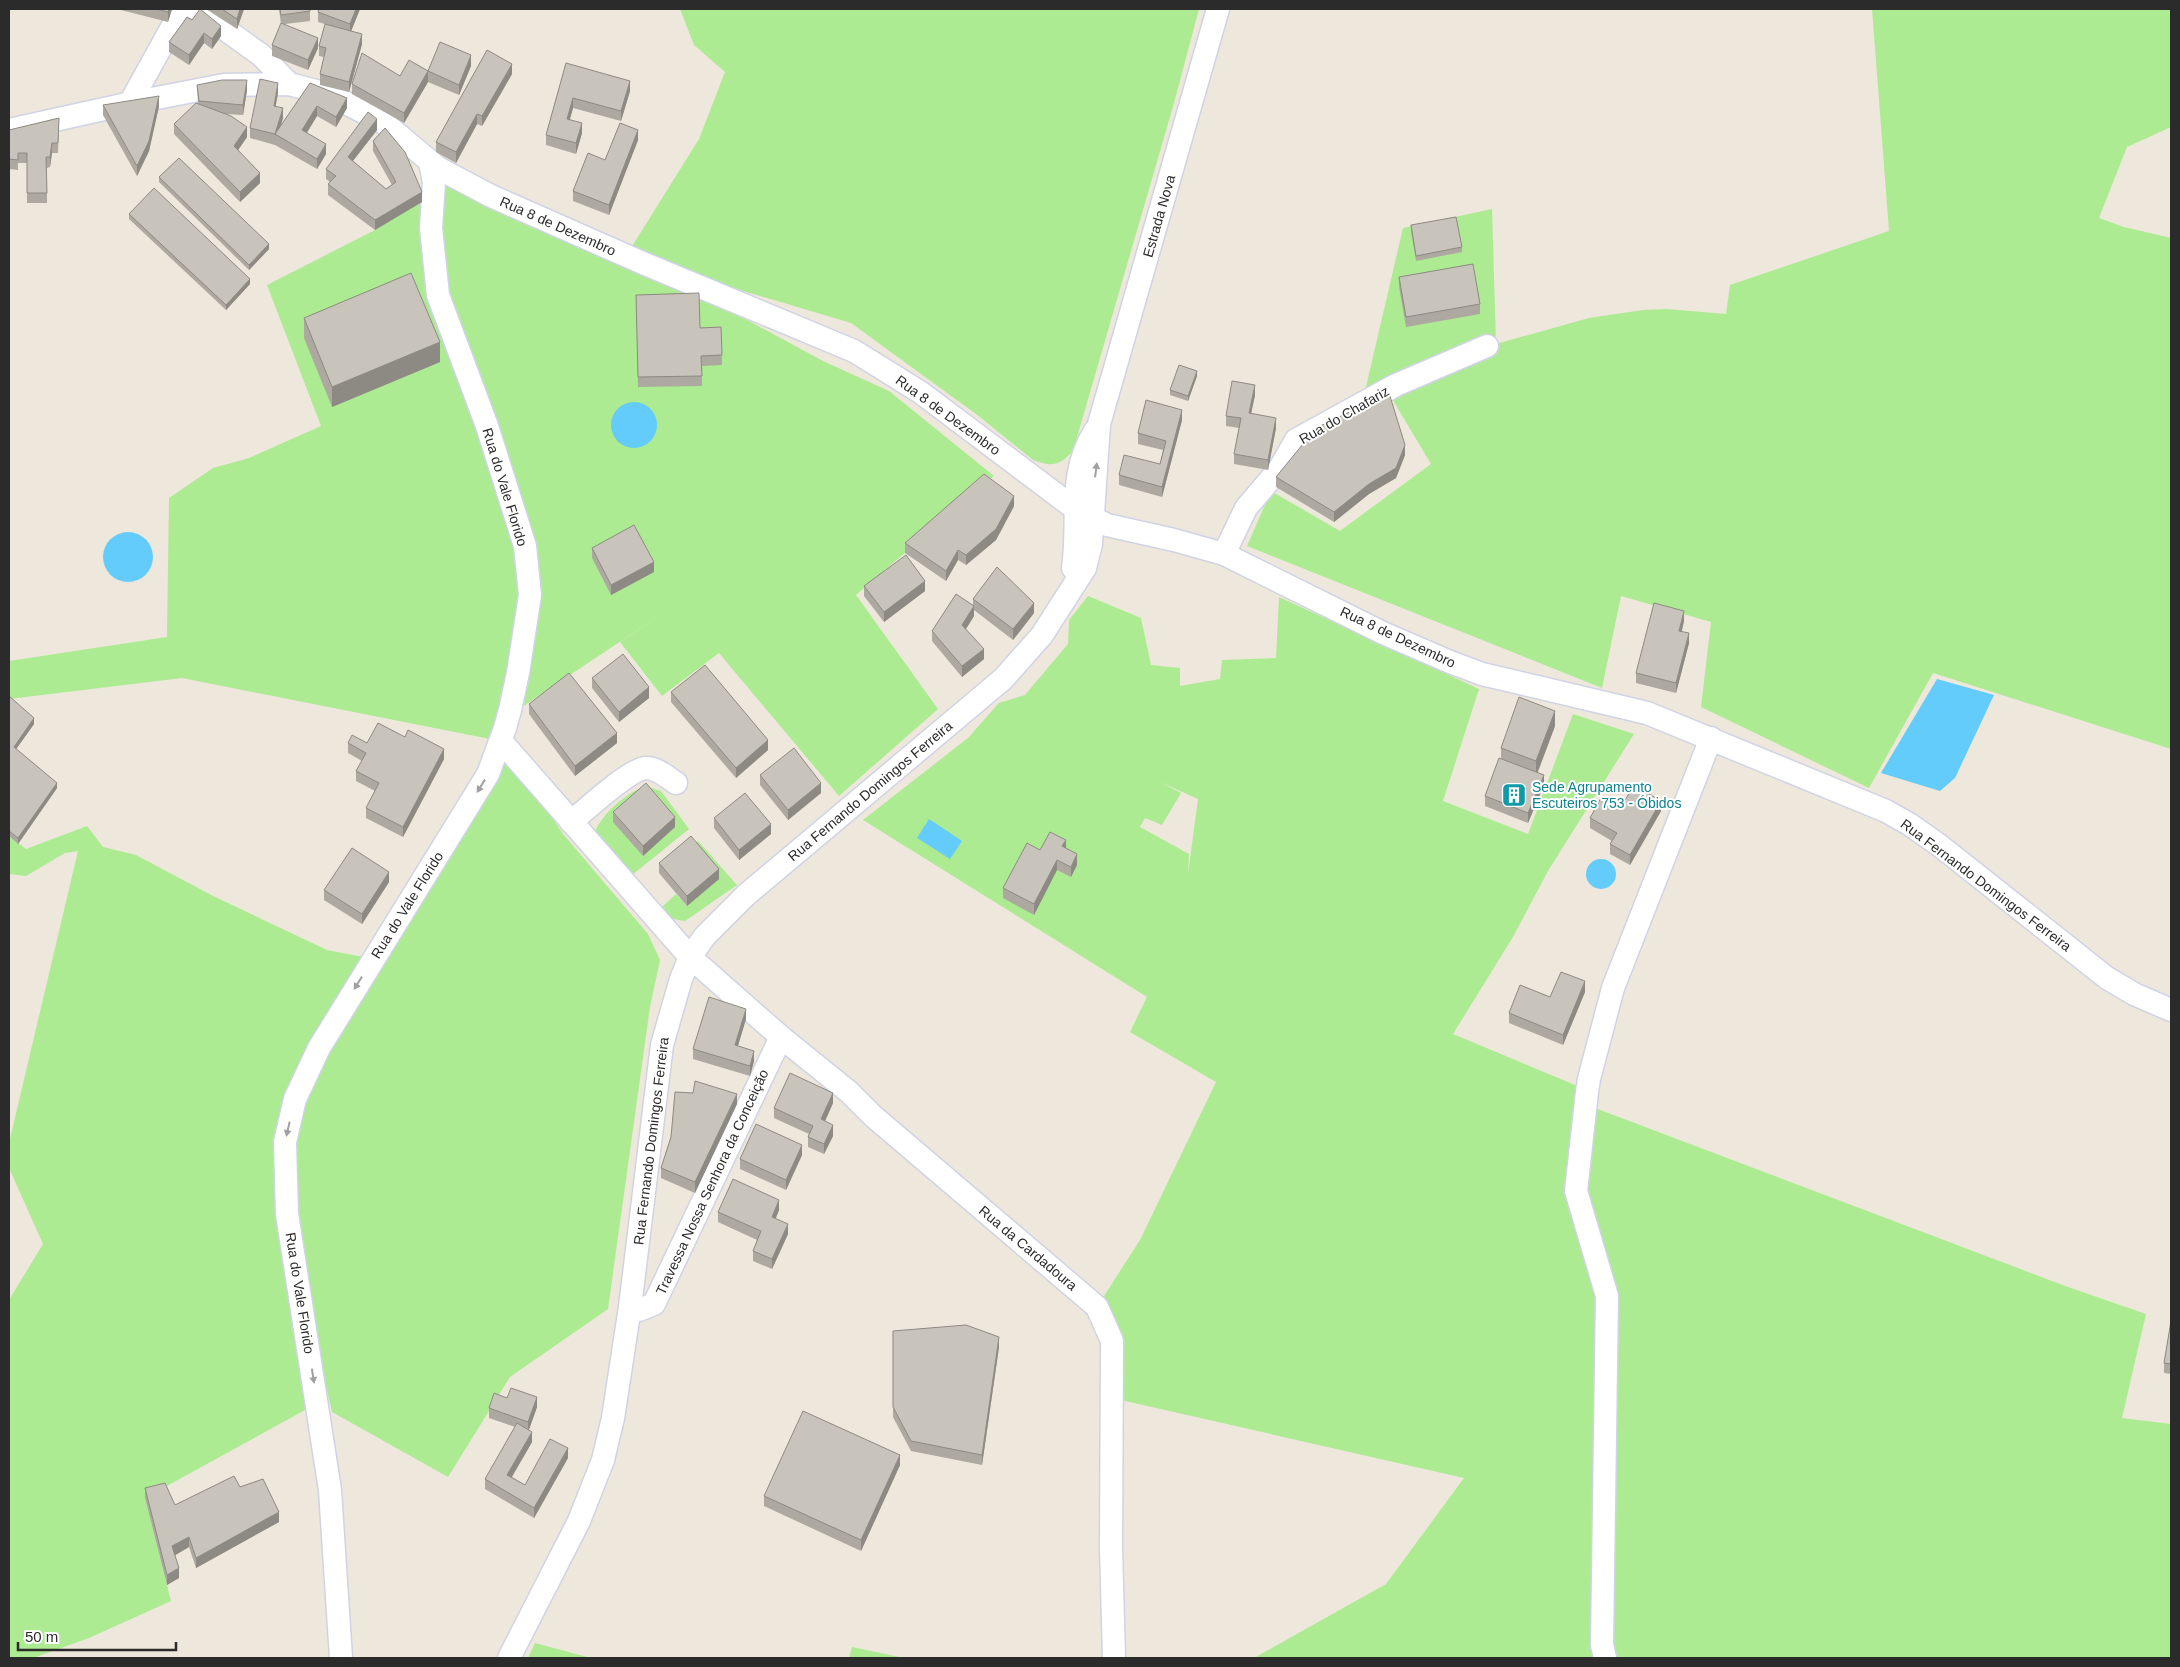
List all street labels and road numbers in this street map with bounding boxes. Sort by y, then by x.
street label: Estrada Nova [1140,173,1178,259]
street label: Rua 8 de Dezembro [498,193,619,259]
street label: Rua 8 de Dezembro [893,372,1004,458]
street label: Rua do Chafariz [1296,383,1392,447]
street label: Rua do Vale Florido [479,426,531,548]
street label: Rua 8 de Dezembro [1338,603,1458,671]
street label: Rua Fernando Domingos Ferreira [785,717,955,864]
street label: Rua Fernando Domingos Ferreira [1898,816,2075,954]
street label: Rua do Vale Florido [368,849,446,961]
street label: Rua Fernando Domingos Ferreira [630,1036,672,1246]
street label: Travessa Nossa Senhora da Conceição [653,1067,772,1297]
street label: Rua da Cardadoura [976,1202,1080,1294]
street label: Rua do Vale Florido [283,1231,318,1355]

